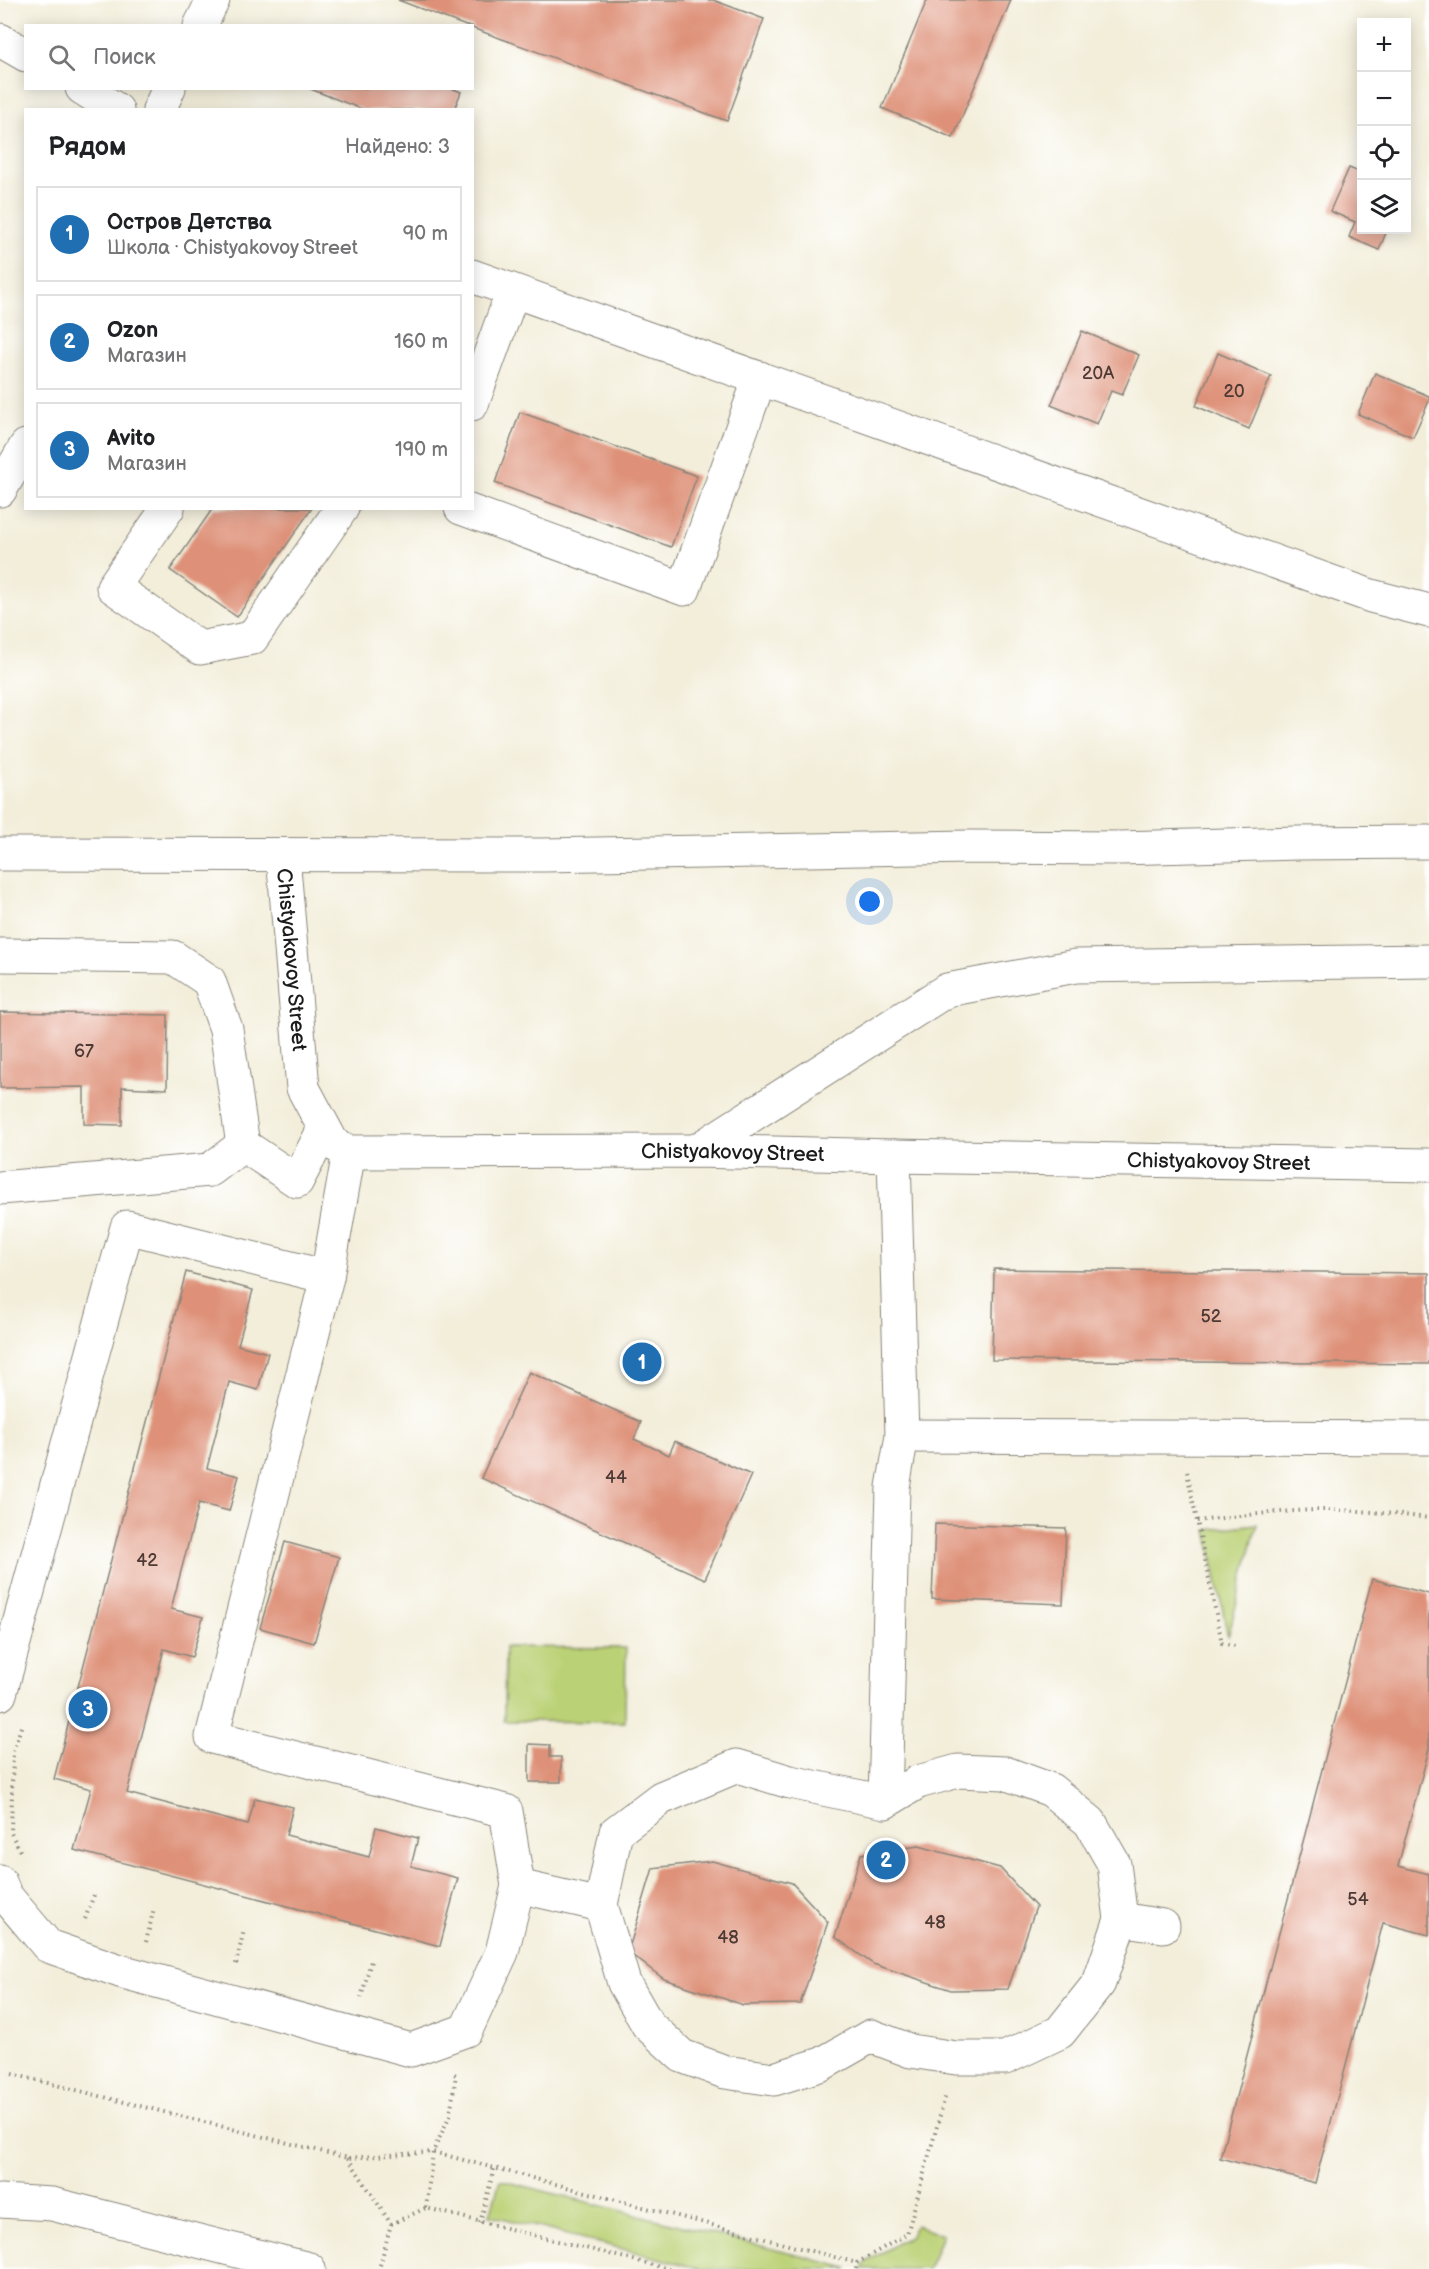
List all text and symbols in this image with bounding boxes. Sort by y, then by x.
map controls [1357,18,1411,234]
button: + [1357,18,1411,72]
search box [24,24,474,90]
icon: search [45,41,78,74]
text: Поиск [93,44,156,71]
button: − [1357,72,1411,126]
button: locate [1357,126,1411,180]
text: Рядом [48,132,126,163]
text: Найдено: 3 [345,135,450,159]
button: layers [1357,180,1411,234]
text: Остров Детства [107,209,272,236]
text: 1 [65,222,74,246]
text: 90 m [403,222,448,246]
text: Школа · Chistyakovoy Street [107,236,358,260]
text: Ozon [107,317,158,344]
text: 2 [64,330,75,354]
text: 160 m [394,330,448,354]
text: Магазин [107,344,187,368]
house number: 20А [1082,363,1114,384]
house number: 20 [1223,381,1245,402]
text: Avito [107,425,155,452]
text: 3 [64,438,75,462]
text: 190 m [395,438,448,462]
text: Магазин [107,452,187,476]
street label: Chistyakovoy Street [272,867,312,1053]
your location [855,887,884,916]
house number: 67 [74,1041,94,1062]
street label: Chistyakovoy Street [641,1138,825,1167]
street label: Chistyakovoy Street [1127,1147,1311,1176]
house number: 52 [1201,1306,1222,1327]
pin: 1 [622,1340,662,1384]
house number: 44 [605,1467,627,1488]
house number: 42 [136,1550,158,1571]
pin: 3 [68,1686,107,1732]
pin: 2 [866,1838,906,1882]
house number: 54 [1347,1889,1369,1910]
house number: 48 [924,1912,946,1933]
house number: 48 [717,1927,739,1948]

